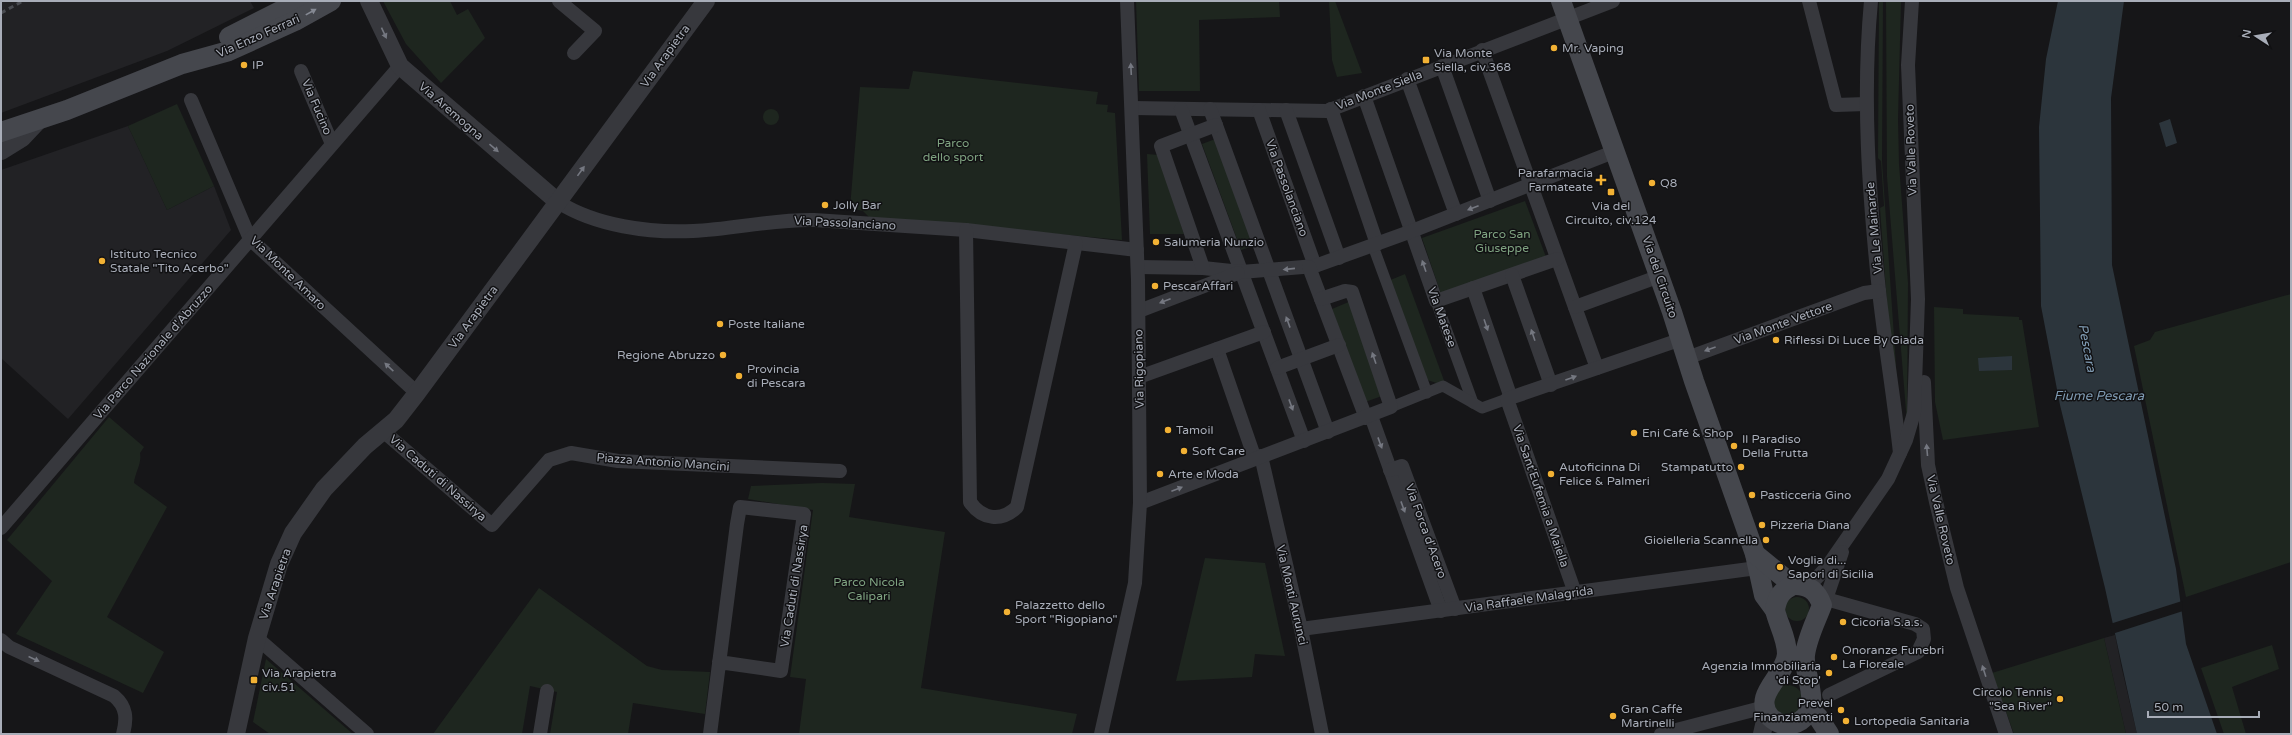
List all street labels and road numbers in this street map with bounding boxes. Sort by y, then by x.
street label: Via Enzo Ferrari [214,11,302,61]
street label: Via Arapietra [637,22,693,90]
street label: Via Monte Siella [1334,67,1424,113]
street label: Via Fucino [299,77,335,137]
street label: Via Aremogna [416,79,486,143]
street label: Via Valle Roveto [1902,104,1920,196]
street label: Via Passolanciano [1263,138,1311,238]
street label: Via Le Mainarde [1863,181,1885,274]
street label: Via Passolanciano [794,213,896,233]
street label: Via Monte Amaro [247,233,329,313]
street label: Via del Circuito [1639,234,1681,320]
street label: Via Parco Nazionale d'Abruzzo [91,282,215,422]
street label: Via Arapietra [445,283,501,351]
street label: Via Matese [1425,285,1459,349]
street label: Via Monte Vettore [1732,299,1834,347]
street label: Via Rigopiano [1131,329,1147,409]
street label: Via Sant'Eufemia a Maiella [1510,423,1572,569]
street label: Via Caduti di Nassirya [387,432,489,524]
street label: Piazza Antonio Mancini [596,450,730,474]
street label: Via Valle Roveto [1924,474,1958,566]
street label: Via Forca d'Acero [1402,482,1450,580]
street label: Via Caduti di Nassirya [777,524,811,648]
street label: Via Monti Aurunci [1274,544,1310,646]
street label: Via Arapietra [256,546,294,622]
street label: Via Raffaele Malagrida [1464,583,1594,615]

